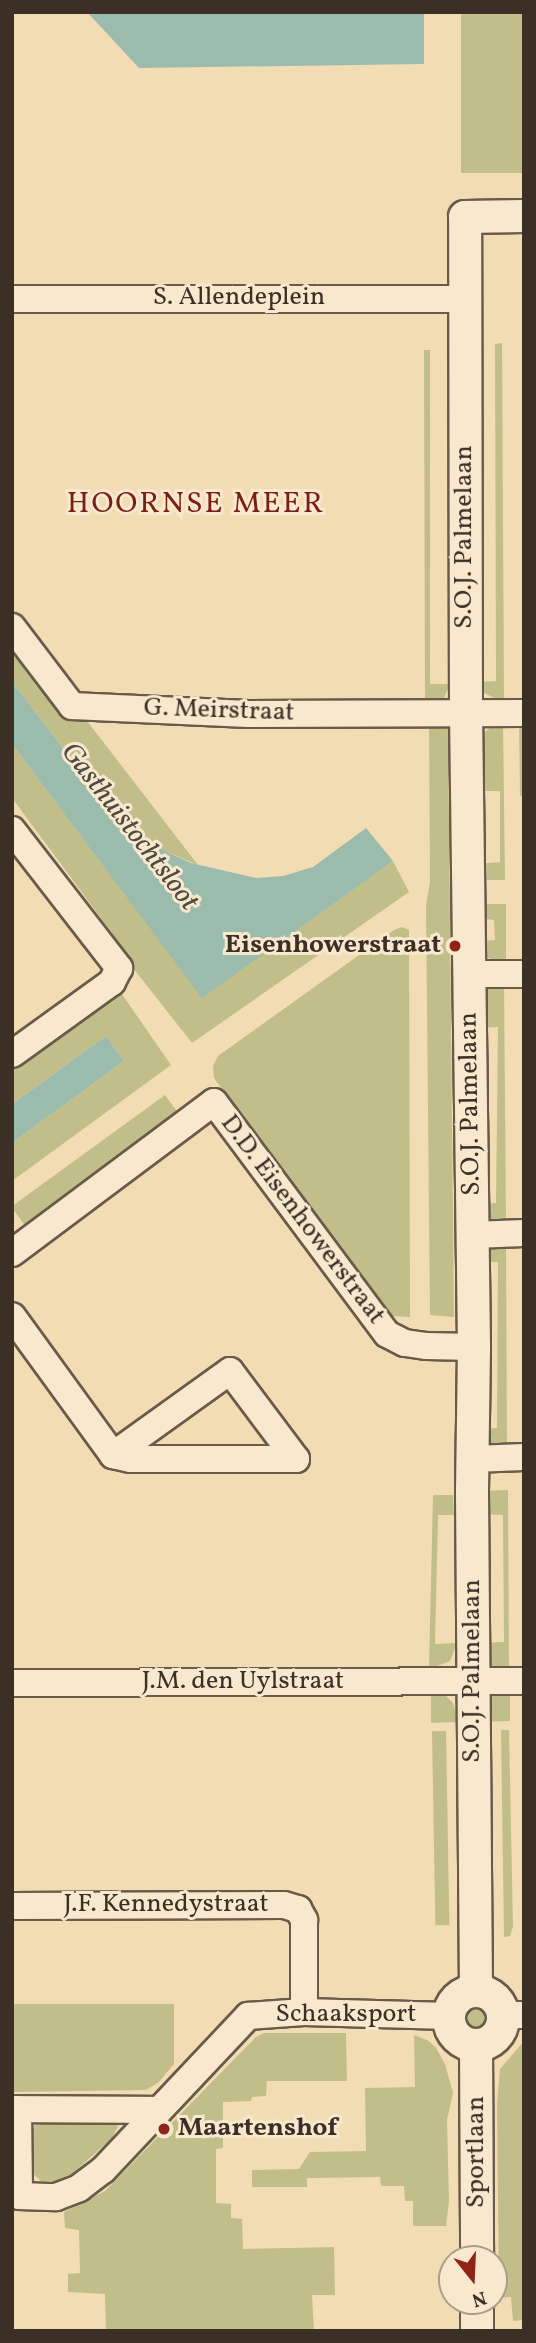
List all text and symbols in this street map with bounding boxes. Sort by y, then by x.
street label: S. Allendeplein [153,282,325,314]
street label: S.O.J. Palmelaan [449,445,481,629]
district label: HOORNSE MEER [68,486,324,522]
street label: G. Meirstraat [143,693,295,729]
water label: Gasthuistochtsloot [53,736,205,918]
place label: Eisenhowerstraat [225,930,441,962]
marker: Eisenhowerstraat [447,938,463,954]
street label: S.O.J. Palmelaan [454,1012,488,1196]
street label: D.D. Eisenhowerstraat [213,1109,391,1331]
street label: S.O.J. Palmelaan [457,1579,489,1763]
street label: J.M. den Uylstraat [142,1666,344,1698]
street label: J.F. Kennedystraat [63,1889,269,1921]
street label: Schaaksport [276,1999,416,2031]
street label: Sportlaan [461,2096,493,2208]
place label: Maartenshof [178,2113,338,2145]
marker: Maartenshof [156,2121,172,2137]
north arrow [438,2245,508,2315]
text: N [468,2284,489,2313]

